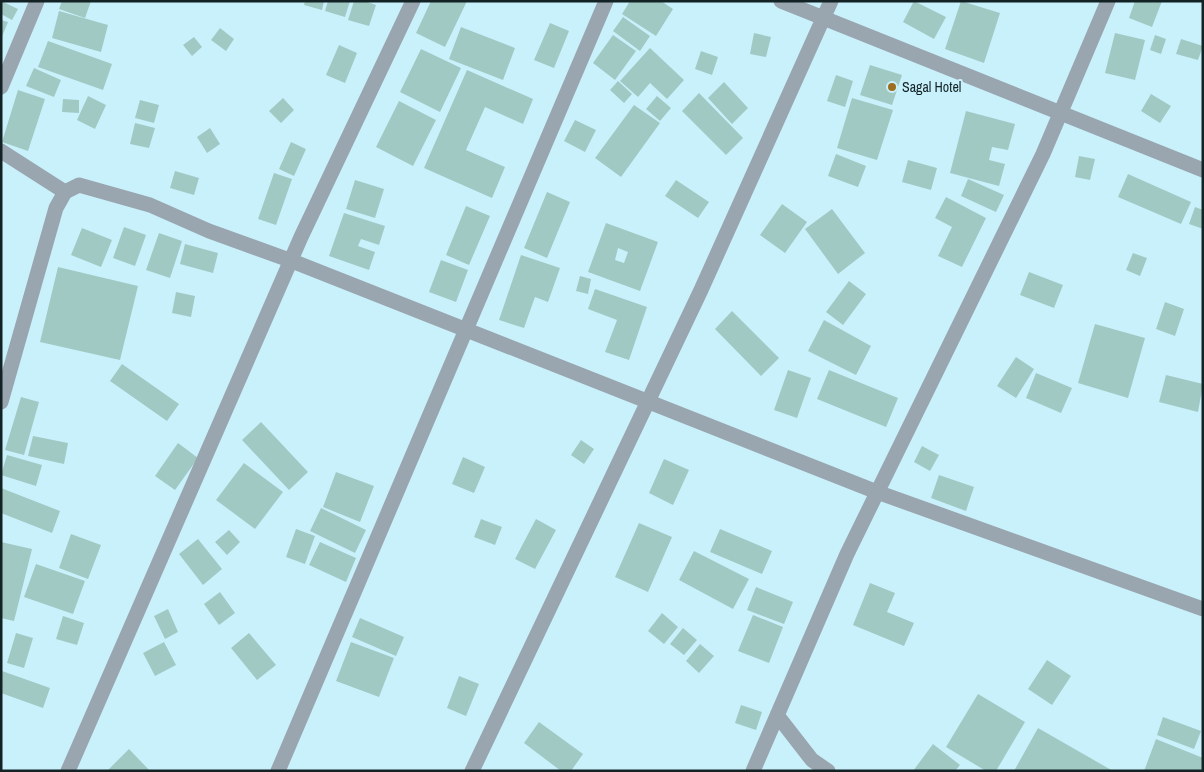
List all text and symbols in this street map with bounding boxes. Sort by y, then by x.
place label: Sagal Hotel [902,78,961,96]
marker: Sagal Hotel [886,81,898,93]

